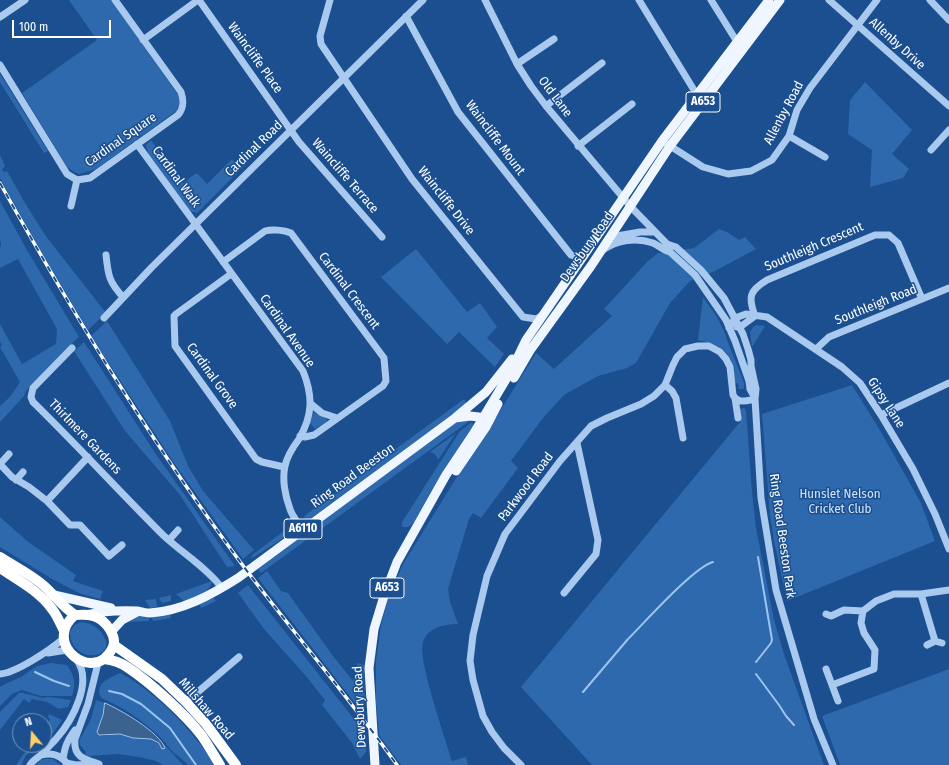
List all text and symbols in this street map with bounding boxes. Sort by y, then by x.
scale bar [14,12,113,38]
street label: Allenby Drive [866,15,928,73]
text: 100 m [19,20,48,34]
street label: Waincliffe Place [224,20,286,96]
street label: Old Lane [535,74,575,120]
street label: Allenby Road [761,79,807,147]
road number: A653 [686,92,720,112]
street label: Waincliffe Mount [462,98,528,178]
street label: Cardinal Square [82,110,160,170]
street label: Cardinal Road [222,118,286,180]
street label: Waincliffe Terrace [308,135,382,217]
street label: Cardinal Walk [149,143,203,211]
street label: Waincliffe Drive [414,164,478,238]
street label: Dewsbury Road [557,209,617,285]
street label: Southleigh Crescent [762,219,866,275]
street label: Cardinal Crescent [315,249,383,333]
street label: Southleigh Road [833,281,919,329]
street label: Cardinal Avenue [256,291,318,371]
street label: Cardinal Grove [183,340,241,412]
street label: Gipsy Lane [864,375,908,431]
street label: Thirlmere Gardens [45,396,125,478]
street label: Ring Road Beeston [308,440,398,512]
street label: Parkwood Road [495,449,557,525]
street label: Ring Road Beeston Park [766,473,798,599]
park label: Hunslet Nelson Cricket Club [799,486,881,517]
road number: A6110 [284,519,322,539]
road number: A653 [370,578,404,598]
street label: Dewsbury Road [350,666,370,748]
street label: Millshaw Road [175,675,237,743]
north arrow [12,713,52,753]
text: N [23,715,34,729]

